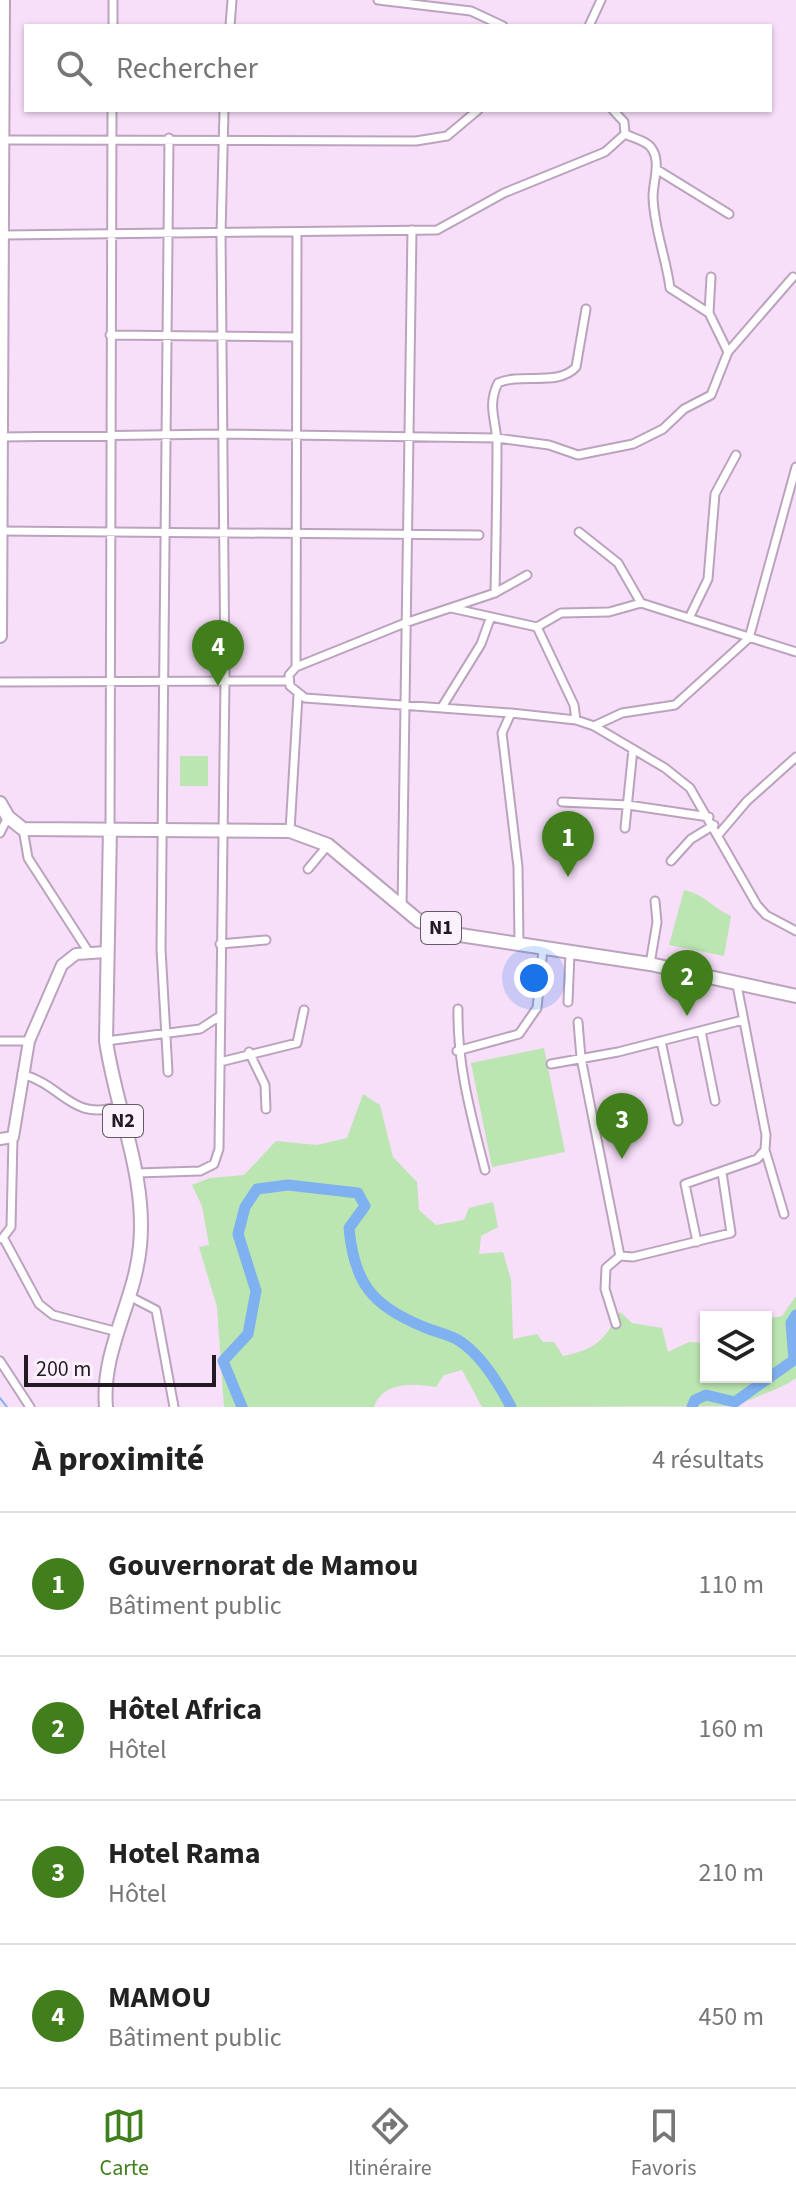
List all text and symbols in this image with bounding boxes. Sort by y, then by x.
search box [24,24,772,112]
icon: search [52,46,96,90]
text: Rechercher [116,47,258,90]
pin: 4 [192,620,244,686]
pin: 1 [542,811,594,877]
road number: N1 [421,912,461,944]
pin: 2 [661,950,713,1016]
your location [514,958,554,998]
pin: 3 [596,1093,648,1159]
road number: N2 [103,1105,143,1137]
map controls [700,1311,772,1383]
button: layers [700,1311,772,1383]
scale bar [24,1351,216,1387]
text: 200 m [36,1353,91,1385]
text: À proximité [32,1435,204,1484]
text: 4 résultats [652,1441,764,1478]
text: Gouvernorat de Mamou [108,1544,418,1587]
text: 1 [51,1566,65,1603]
text: 110 m [698,1566,764,1603]
text: Bâtiment public [108,1587,282,1624]
text: Hôtel Africa [108,1688,262,1731]
text: 2 [51,1710,65,1747]
text: 160 m [698,1710,764,1747]
text: Hôtel [108,1731,167,1768]
text: Hotel Rama [108,1832,261,1875]
text: 3 [51,1854,65,1891]
text: 210 m [698,1854,764,1891]
text: Hôtel [108,1875,167,1912]
text: MAMOU [108,1976,211,2019]
text: 4 [51,1998,65,2035]
text: 450 m [698,1998,764,2035]
text: Bâtiment public [108,2019,282,2056]
tab: Carte [100,2104,149,2184]
tab: Itinéraire [348,2104,432,2184]
tab: Favoris [631,2104,696,2184]

